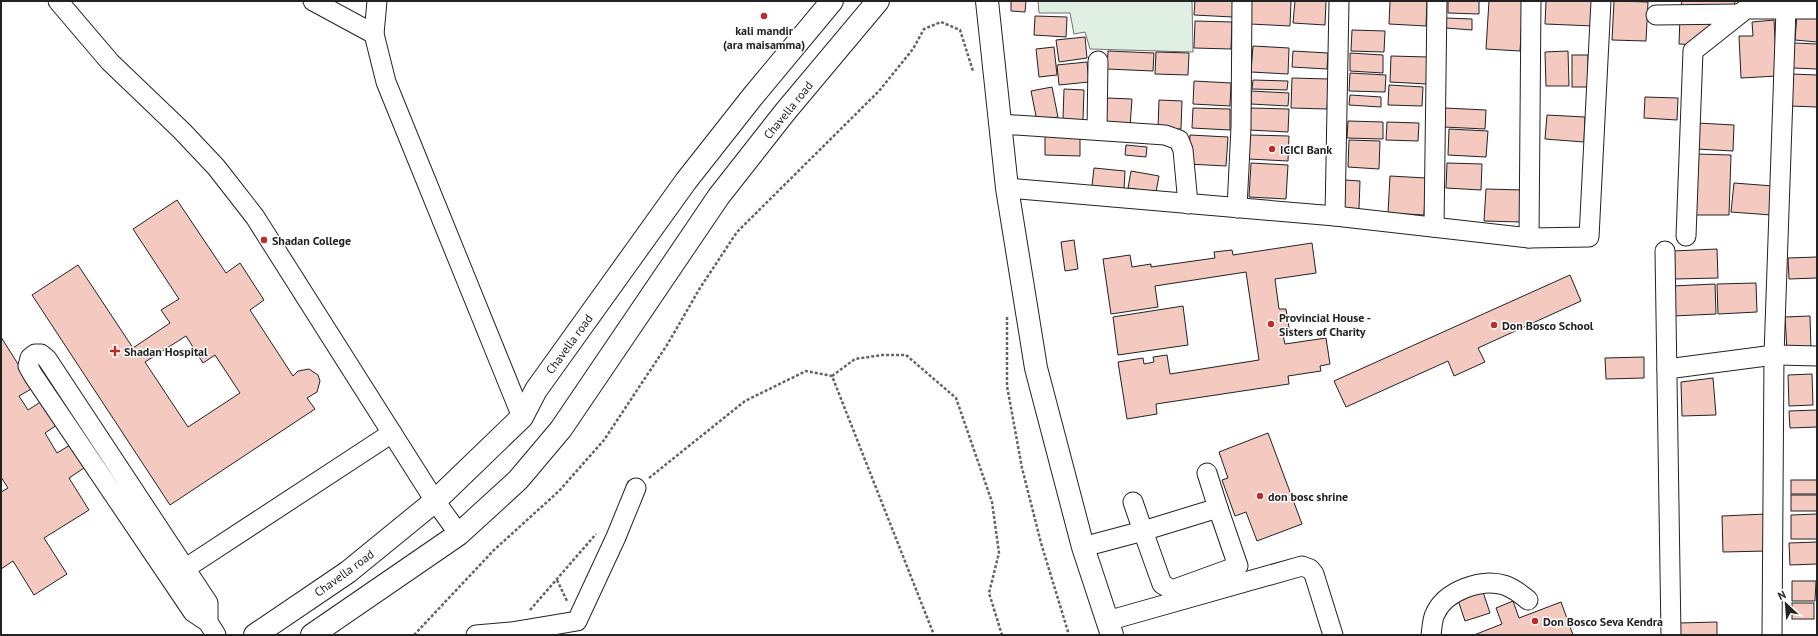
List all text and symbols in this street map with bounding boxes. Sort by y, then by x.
marker: kali mandir (ara maisamma) [759,11,769,21]
place label: kali mandir (ara maisamma) [723,23,805,52]
street label: Chavella road [760,78,816,142]
place label: ICICI Bank [1280,142,1332,157]
marker: ICICI Bank [1267,144,1277,154]
place label: Shadan College [272,233,351,248]
marker: Shadan College [259,235,269,245]
place label: Provincial House - Sisters of Charity [1279,310,1371,339]
street label: Chavella road [542,311,596,377]
place label: Don Bosco School [1502,318,1594,333]
marker: Provincial House - Sisters of Charity [1266,319,1276,329]
marker: Don Bosco School [1489,320,1499,330]
place label: Shadan Hospital [124,344,208,359]
marker: Shadan Hospital [109,345,121,357]
place label: don bosc shrine [1268,489,1348,504]
marker: don bosc shrine [1255,491,1265,501]
street label: Chavella road [311,546,377,600]
north arrow [1766,584,1806,624]
text: N [1775,587,1788,603]
place label: Don Bosco Seva Kendra [1543,614,1663,629]
marker: Don Bosco Seva Kendra [1530,616,1540,626]

